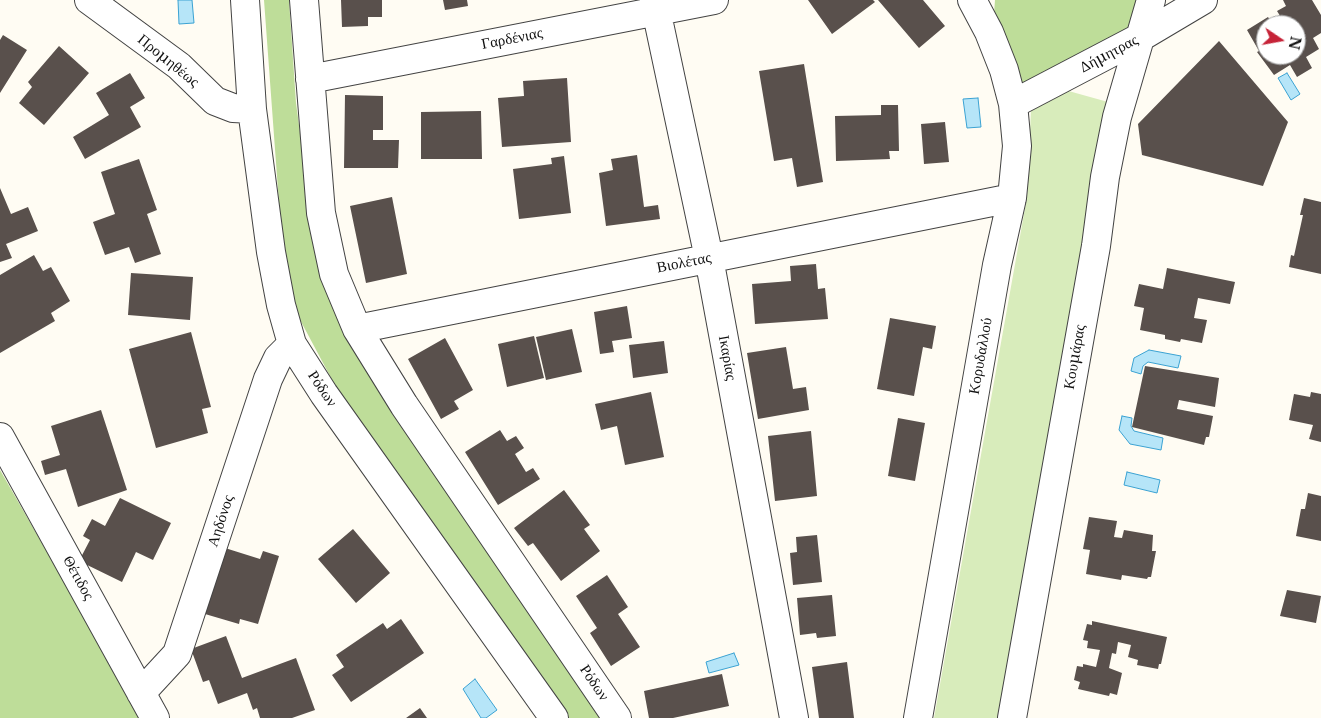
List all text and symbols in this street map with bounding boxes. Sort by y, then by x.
north arrow [1256,15,1306,65]
street label: Γαρδένιας [480,24,544,54]
street label: Προμηθέως [134,31,202,91]
street label: Δήμητρας [1077,31,1141,77]
text: N [1285,35,1305,51]
street label: Βιολέτας [655,249,713,277]
street label: Κορυδαλλού [965,316,997,396]
street label: Κουμάρας [1060,323,1090,391]
street label: Ικαρίας [714,334,740,382]
street label: Ρόδων [303,368,341,410]
street label: Αηδόνος [204,493,238,549]
street label: Θέτιδος [59,553,97,603]
street label: Ρόδων [575,662,613,704]

